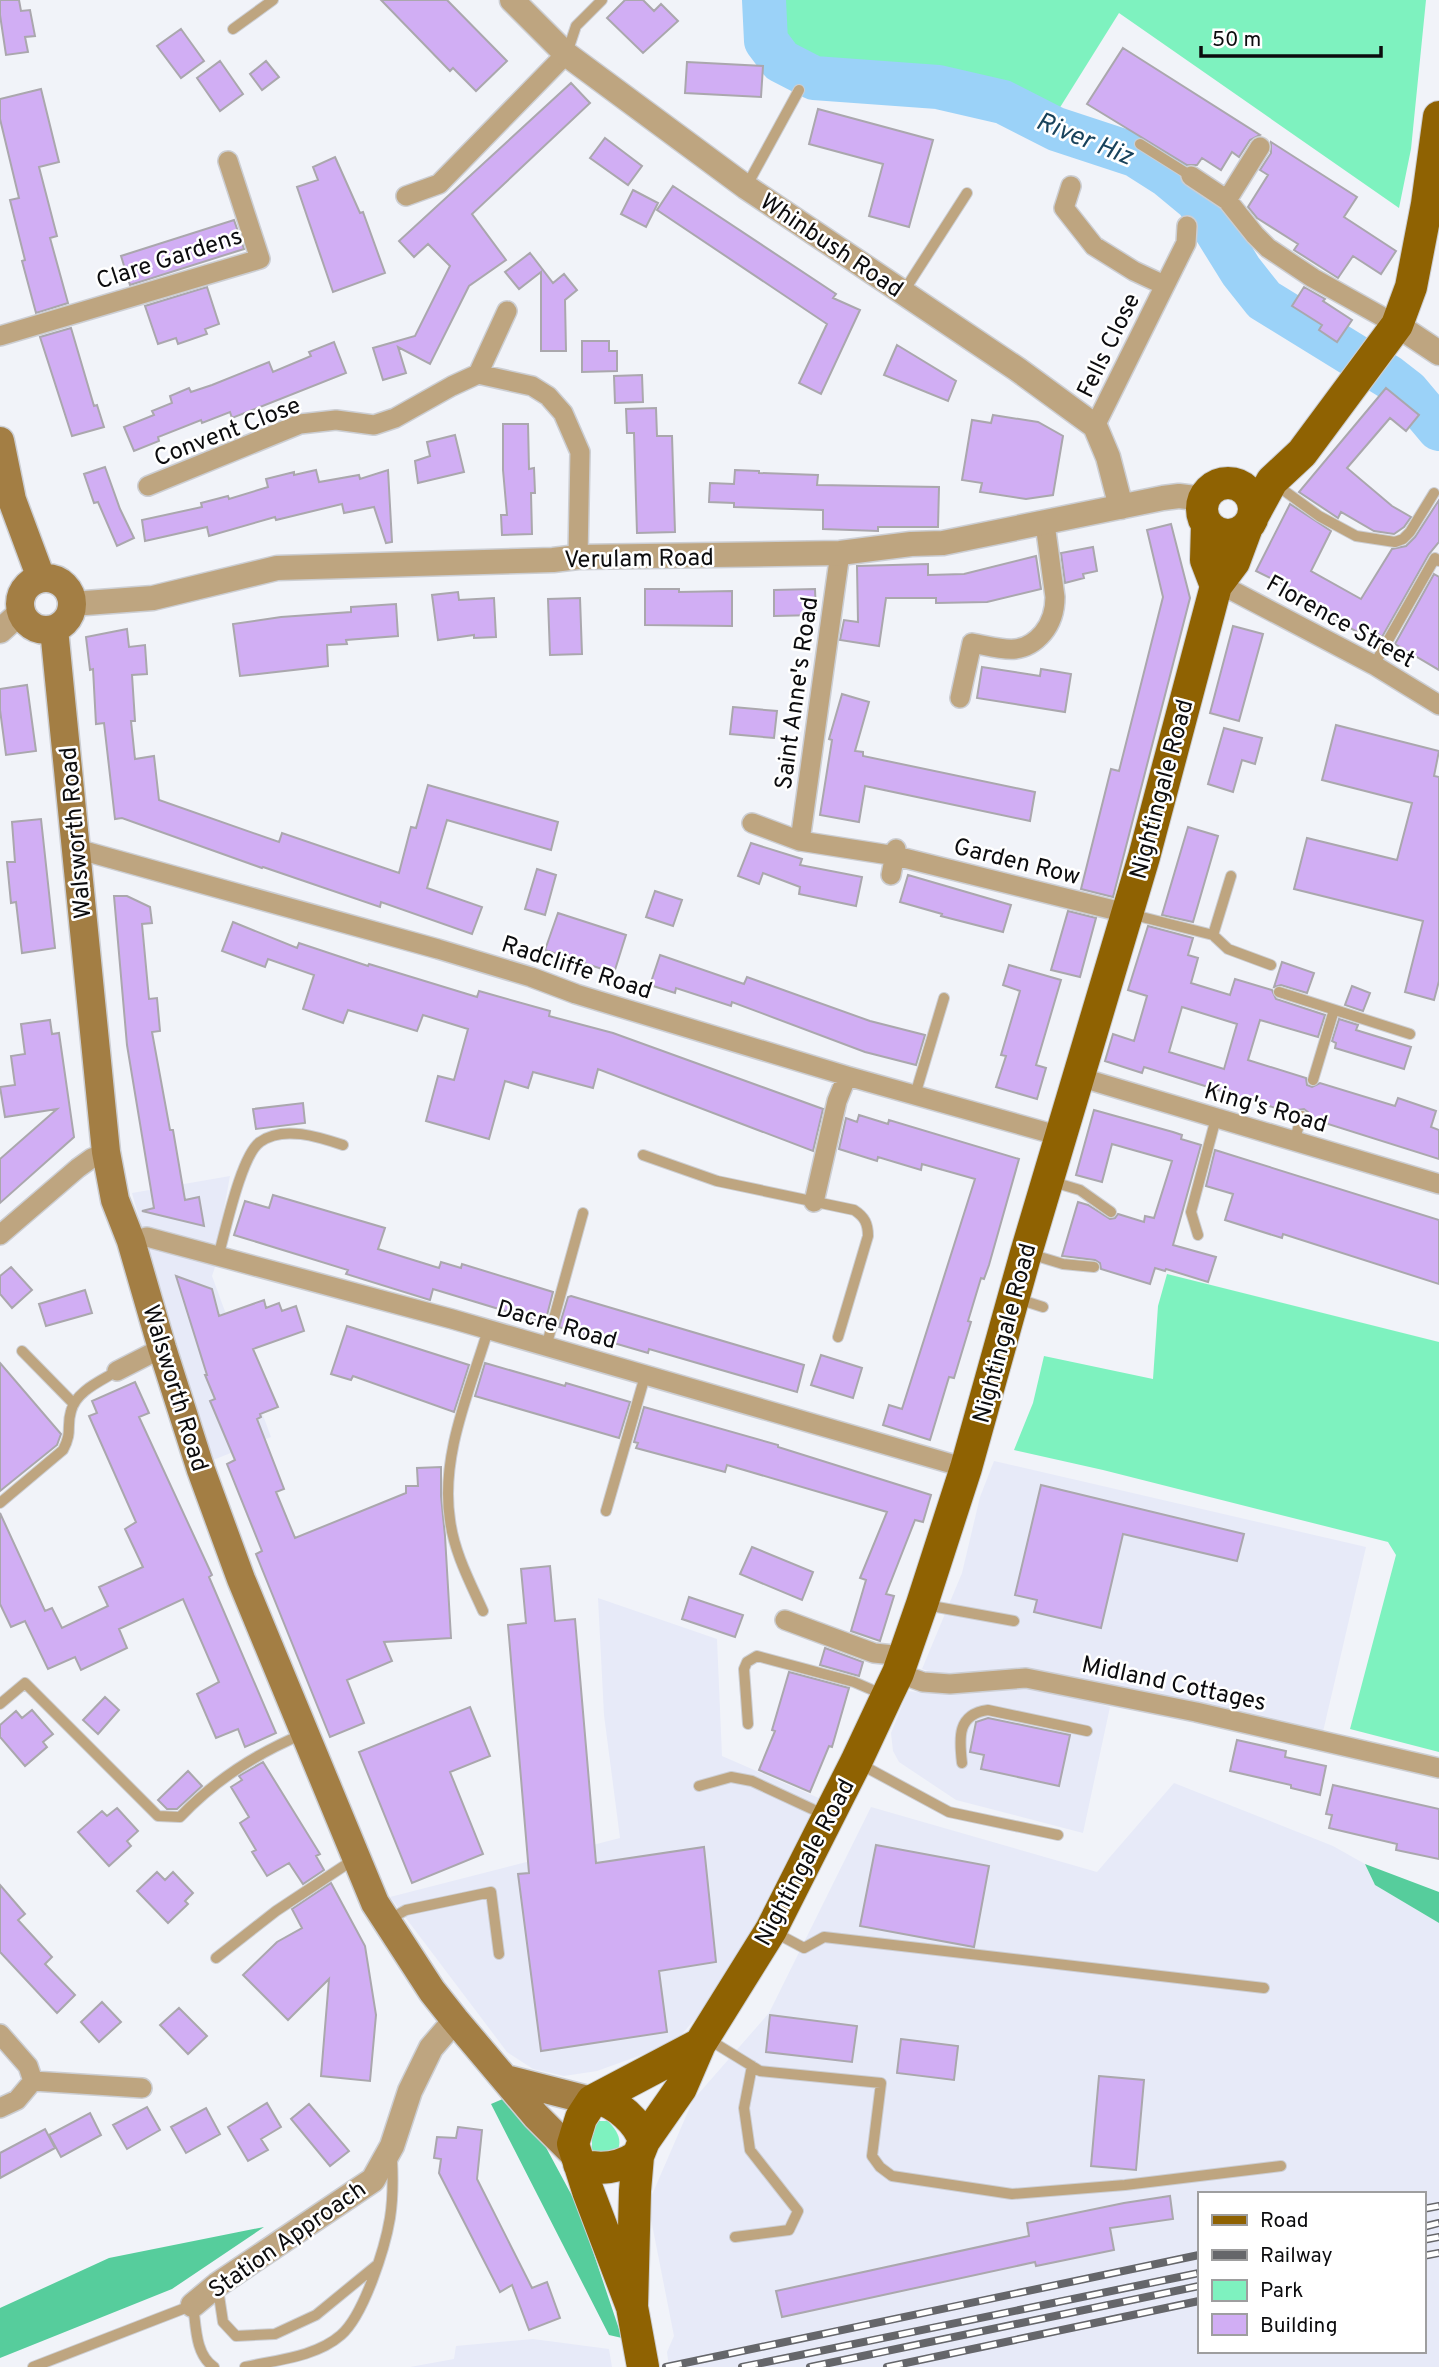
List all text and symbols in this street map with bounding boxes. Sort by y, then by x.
scale bar [1201,14,1381,58]
text: 50 m [1212,27,1261,54]
water label: River Hiz [1031,106,1139,175]
street label: Whinbush Road [754,188,908,306]
street label: Clare Gardens [93,222,246,298]
street label: Fells Close [1072,289,1148,403]
street label: Convent Close [150,391,305,475]
street label: Verulam Road [564,544,714,576]
street label: Florence Street [1260,569,1420,676]
street label: Saint Anne's Road [770,595,826,792]
street label: Nightingale Road [1124,696,1201,883]
street label: Walsworth Road [55,746,99,920]
street label: Garden Row [950,833,1083,893]
street label: Radcliffe Road [497,930,656,1007]
street label: King's Road [1200,1077,1331,1141]
street label: Nightingale Road [967,1240,1044,1427]
street label: Dacre Road [493,1294,620,1357]
street label: Walsworth Road [134,1302,214,1476]
street label: Midland Cottages [1079,1651,1269,1719]
street label: Nightingale Road [749,1774,862,1952]
street label: Station Approach [204,2175,373,2306]
legend [1198,2192,1425,2353]
text: Road [1260,2208,1309,2235]
text: Railway [1260,2243,1333,2270]
text: Park [1260,2278,1303,2305]
text: Building [1260,2313,1338,2340]

